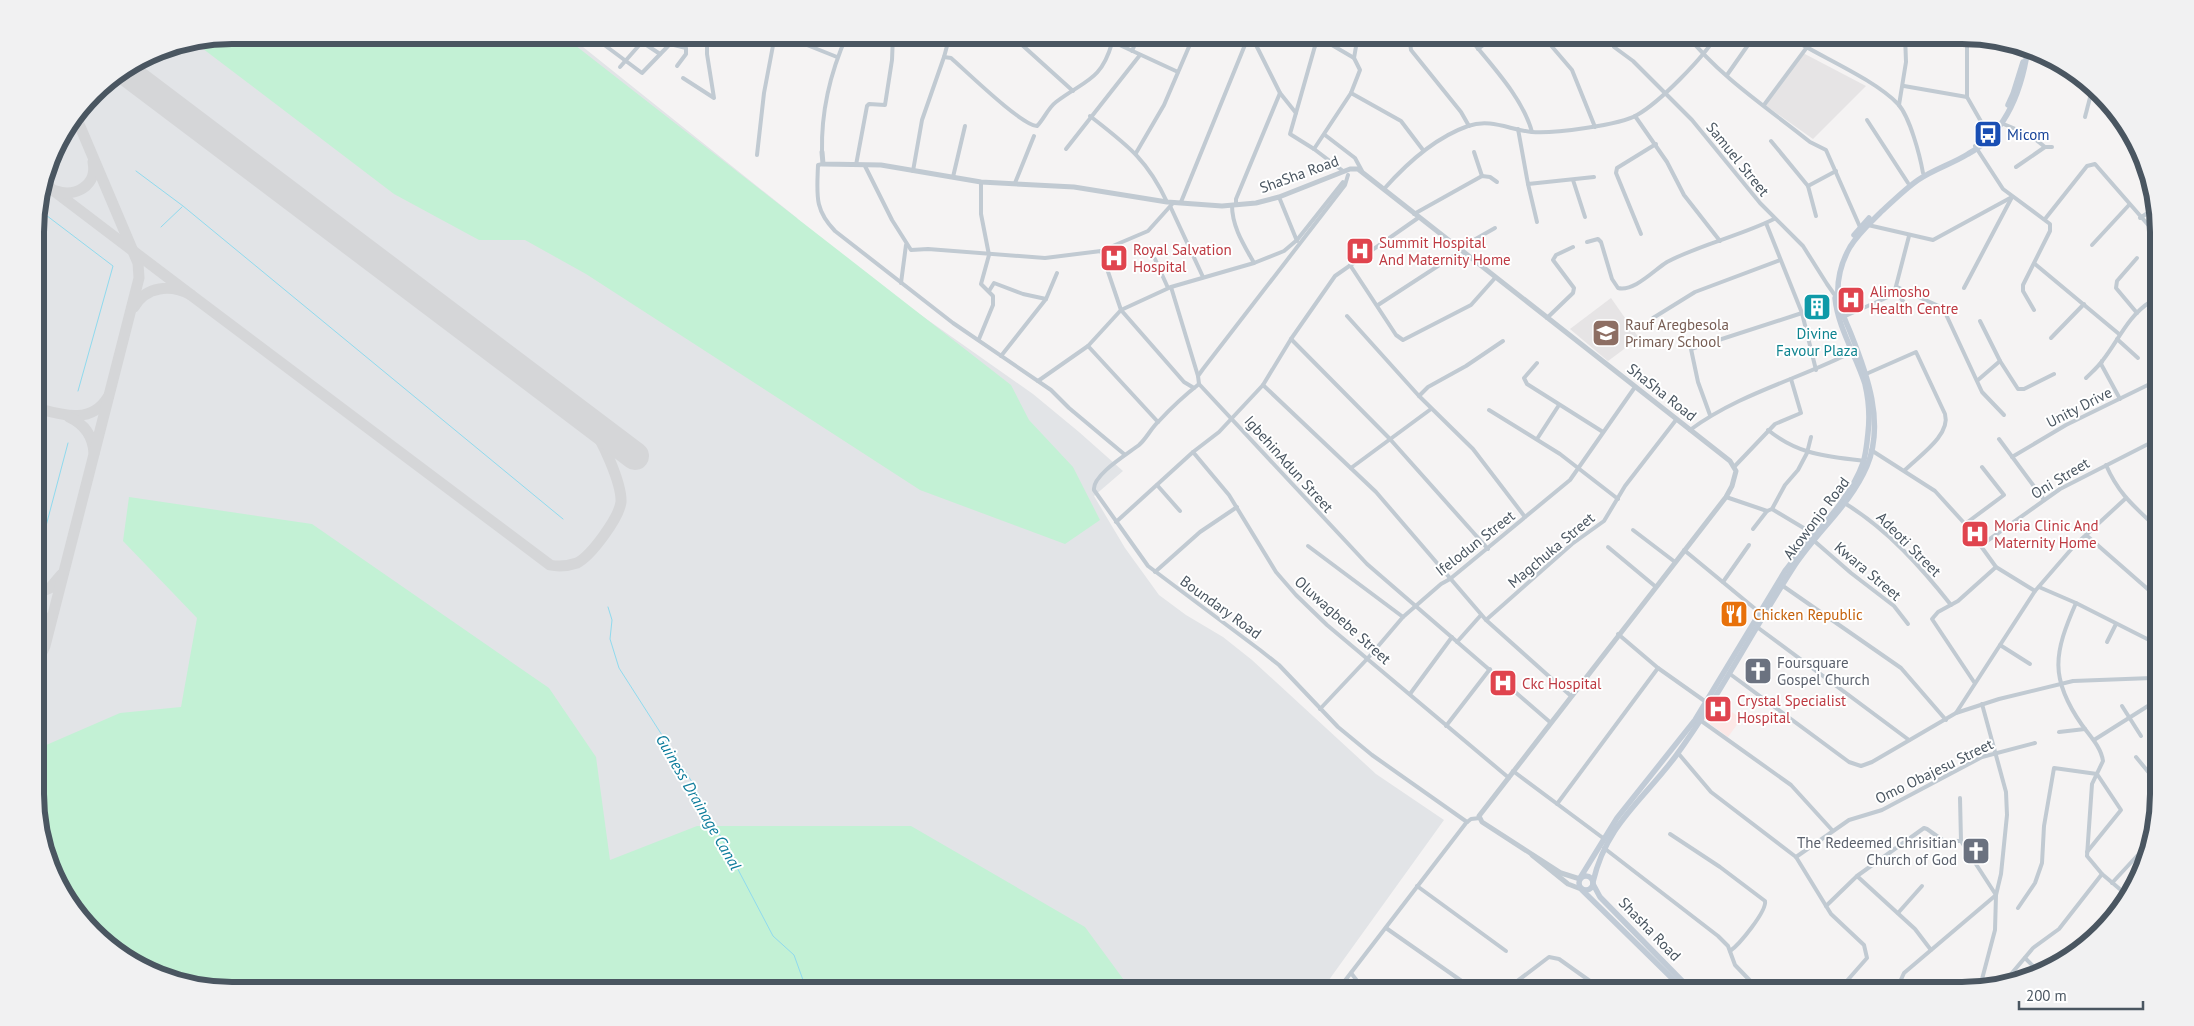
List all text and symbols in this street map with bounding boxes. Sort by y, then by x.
street label: Samuel Street [1702,118,1774,200]
bus stop icon: Micom [1973,119,2003,149]
place label: Micom [2007,125,2050,144]
street label: ShaSha Road [1257,151,1341,197]
place label: Summit Hospital And Maternity Home [1379,233,1511,269]
hospital icon: Summit Hospital And Maternity Home [1345,236,1375,266]
place label: Royal Salvation Hospital [1133,240,1232,276]
hospital icon: Royal Salvation Hospital [1099,243,1129,273]
place label: Alimosho Health Centre [1870,282,1959,318]
hospital icon: Alimosho Health Centre [1836,285,1866,315]
building icon: Divine Favour Plaza [1802,292,1832,322]
place label: Rauf Aregbesola Primary School [1625,315,1729,351]
school or university icon: Rauf Aregbesola Primary School [1591,318,1621,348]
place label: Divine Favour Plaza [1776,324,1858,360]
street label: ShaSha Road [1623,359,1701,425]
street label: Unity Drive [2043,382,2115,432]
street label: IgbehinAdun Street [1240,412,1338,516]
street label: Oni Street [2027,453,2093,503]
street label: Akowonjo Road [1779,473,1853,563]
street label: Ifelodun Street [1431,506,1519,580]
street label: Magchuka Street [1504,508,1598,592]
street label: Adeoti Street [1873,508,1945,580]
place label: Moria Clinic And Maternity Home [1994,516,2099,552]
hospital icon: Moria Clinic And Maternity Home [1960,519,1990,549]
street label: Kwara Street [1831,537,1905,605]
street label: Boundary Road [1177,571,1265,643]
street label: Oluwagbebe Street [1291,572,1395,668]
restaurant icon: Chicken Republic [1719,599,1749,629]
place label: Chicken Republic [1753,605,1863,624]
place label: Foursquare Gospel Church [1777,653,1870,689]
church icon: Foursquare Gospel Church [1743,656,1773,686]
hospital icon: Ckc Hospital [1488,668,1518,698]
place label: Ckc Hospital [1522,674,1602,693]
place label: Crystal Specialist Hospital [1737,691,1846,727]
hospital icon: Crystal Specialist Hospital [1703,694,1733,724]
water label: Guiness Drainage Canal [652,730,746,874]
street label: Omo Obajesu Street [1872,734,1996,808]
place label: The Redeemed Chrisitian Church of God [1797,833,1957,869]
church icon: The Redeemed Chrisitian Church of God [1961,836,1991,866]
street label: Shasha Road [1615,893,1685,965]
scale bar [2019,978,2143,1010]
text: 200 m [2026,986,2067,1005]

